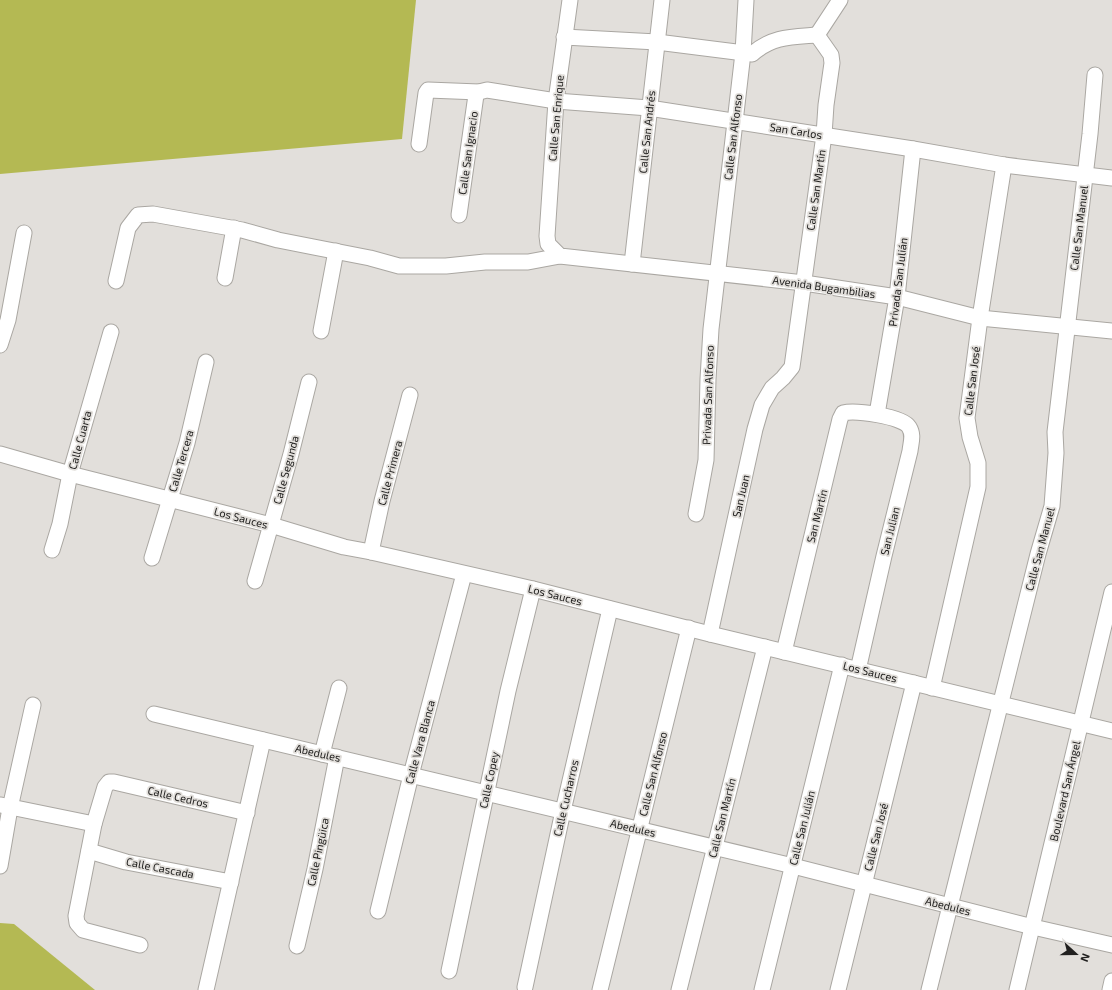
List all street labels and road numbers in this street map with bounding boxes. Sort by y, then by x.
street label: Calle San Enrique [545,74,566,162]
street label: Calle San Andrés [636,89,657,174]
street label: Calle San Alfonso [721,93,744,181]
street label: Calle San Ignacio [455,110,480,195]
street label: San Carlos [769,120,824,141]
street label: Calle San Martín [803,149,828,231]
street label: Calle San Manuel [1067,184,1090,271]
street label: Privada San Julián [886,237,909,327]
street label: Avenida Bugambilias [772,273,877,300]
street label: Privada San Alfonso [699,345,716,445]
street label: Calle San José [961,346,982,416]
street label: Calle Cuarta [65,409,94,471]
street label: Calle Tercera [165,428,196,493]
street label: Calle Segunda [270,434,301,506]
street label: Calle Primera [375,439,404,507]
street label: San Juan [729,473,752,518]
street label: San Martín [804,488,829,544]
street label: Los Sauces [213,504,270,531]
street label: San Julian [877,505,902,556]
street label: Calle San Manuel [1022,505,1057,592]
street label: Los Sauces [527,582,584,608]
street label: Los Sauces [842,659,899,685]
street label: Calle Vara Blanca [402,699,437,785]
street label: Calle San Alfonso [636,730,669,817]
street label: Boulevard San Ángel [1047,739,1083,842]
street label: Abedules [294,741,343,764]
street label: Calle Copey [476,750,501,810]
street label: Calle Cucharros [550,758,581,837]
street label: Calle San Martín [705,777,738,859]
street label: Calle Cedros [147,783,210,810]
street label: Calle San Julián [786,789,817,867]
street label: Calle San José [861,801,890,872]
street label: Abedules [609,816,658,839]
street label: Calle Pingüica [304,817,331,887]
street label: Calle Cascada [125,855,195,880]
street label: Abedules [924,894,973,918]

